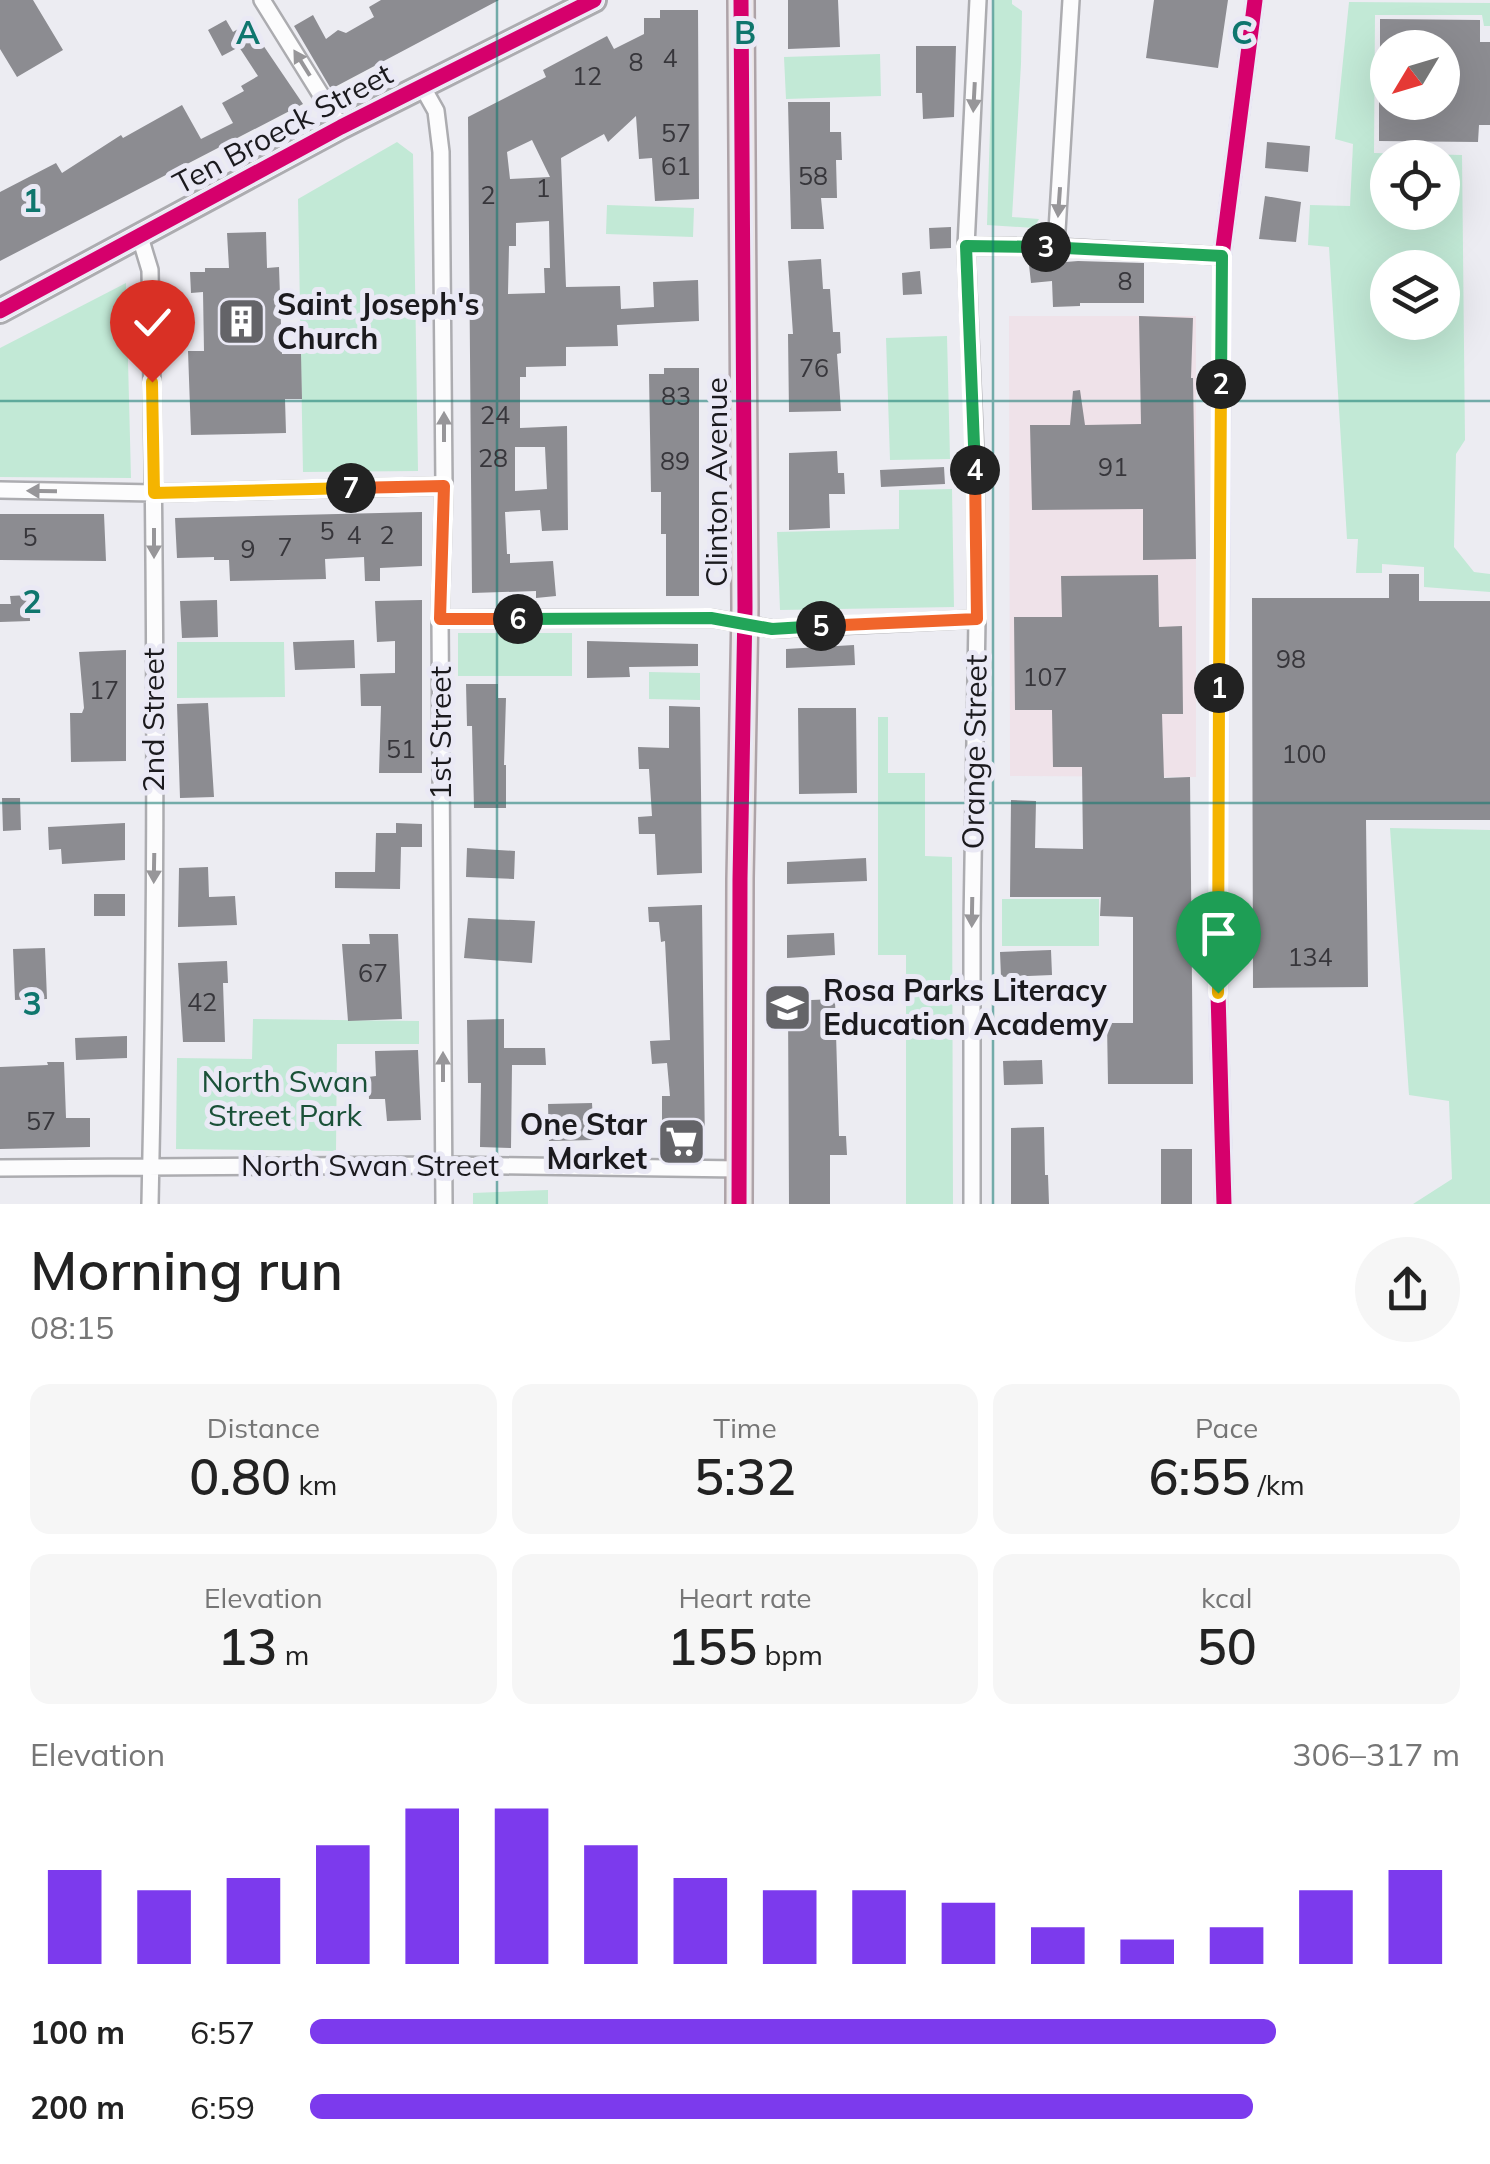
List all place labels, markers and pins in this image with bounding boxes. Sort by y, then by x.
pin: 3 [1021,222,1071,272]
pin [110,280,195,383]
place label: Saint Joseph's Church [277,285,480,357]
building icon: Saint Joseph's Church [216,296,268,348]
pin: 2 [1196,359,1246,409]
pin: 4 [950,445,1000,495]
pin: 7 [326,463,376,513]
pin: 6 [493,594,543,644]
pin: 5 [796,601,846,651]
pin: 1 [1194,663,1244,713]
pin [1176,891,1261,994]
place label: Rosa Parks Literacy Education Academy [823,971,1109,1043]
school or university icon: Rosa Parks Literacy Education Academy [762,982,814,1034]
place label: One Star Market [520,1105,647,1177]
supermarket icon: One Star Market [656,1116,708,1168]

